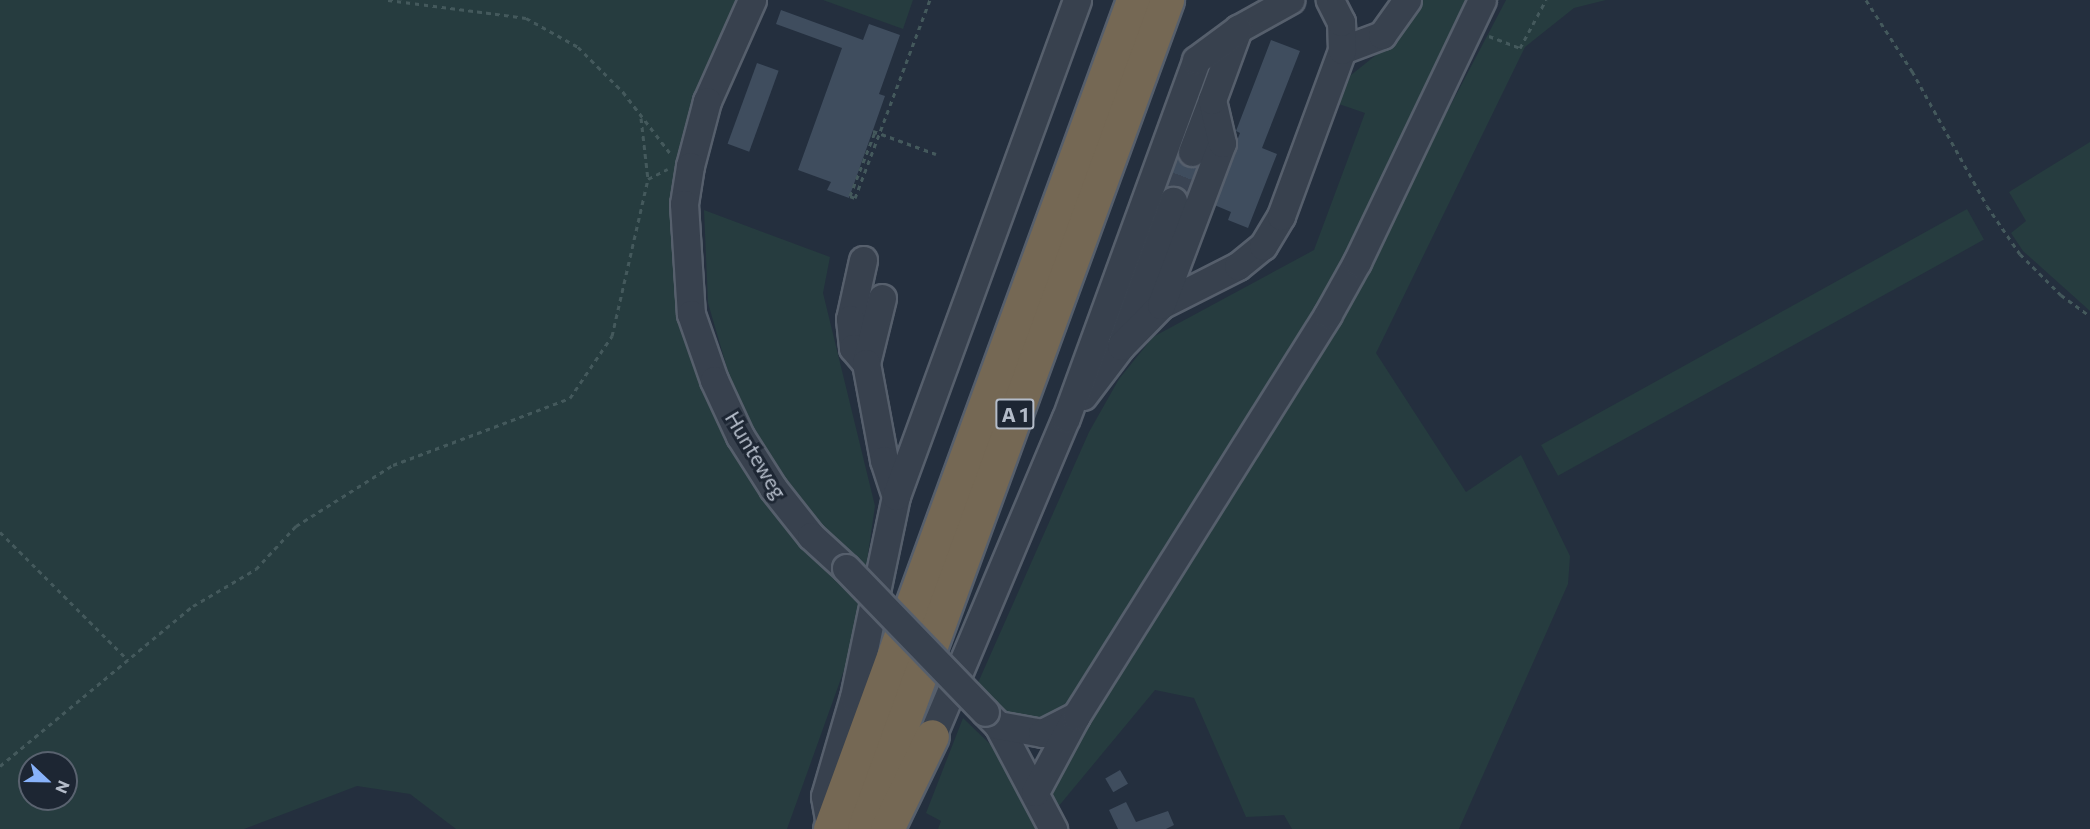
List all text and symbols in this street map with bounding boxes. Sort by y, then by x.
road number: A 1 [994,397,1036,431]
street label: Hunteweg [720,407,792,503]
north arrow [18,751,78,811]
text: N [52,778,74,796]

